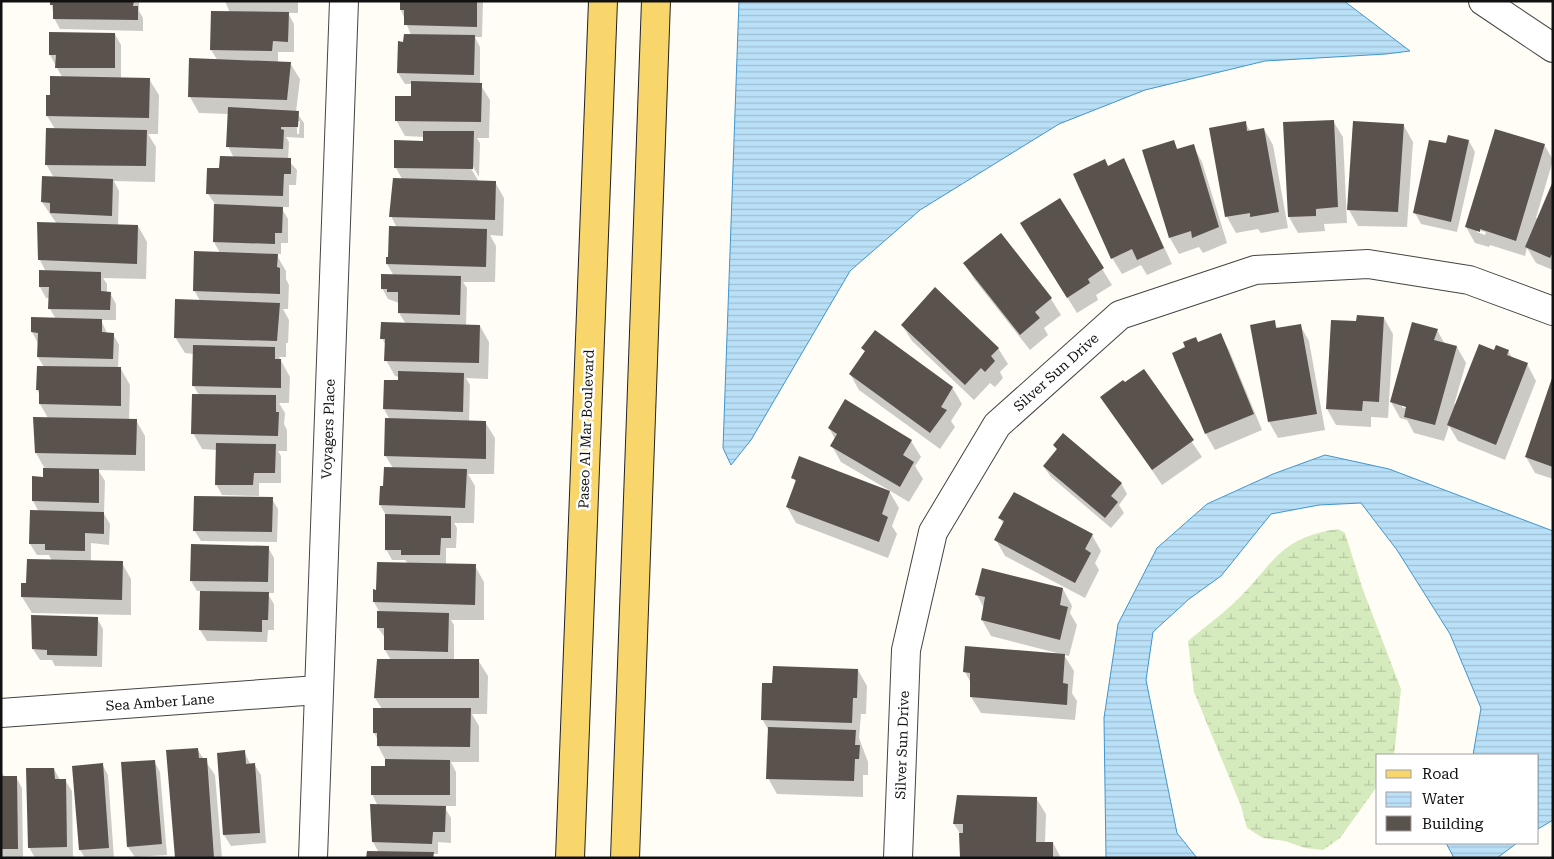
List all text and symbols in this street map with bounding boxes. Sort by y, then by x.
street label: Silver Sun Drive [1010,329,1102,414]
street label: Paseo Al Mar Boulevard [575,349,597,509]
street label: Voyagers Place [318,378,338,479]
street label: Sea Amber Lane [105,690,215,714]
street label: Silver Sun Drive [892,690,912,800]
legend [1376,754,1539,844]
text: Road [1422,765,1459,783]
text: Water [1422,790,1464,808]
text: Building [1422,815,1484,833]

